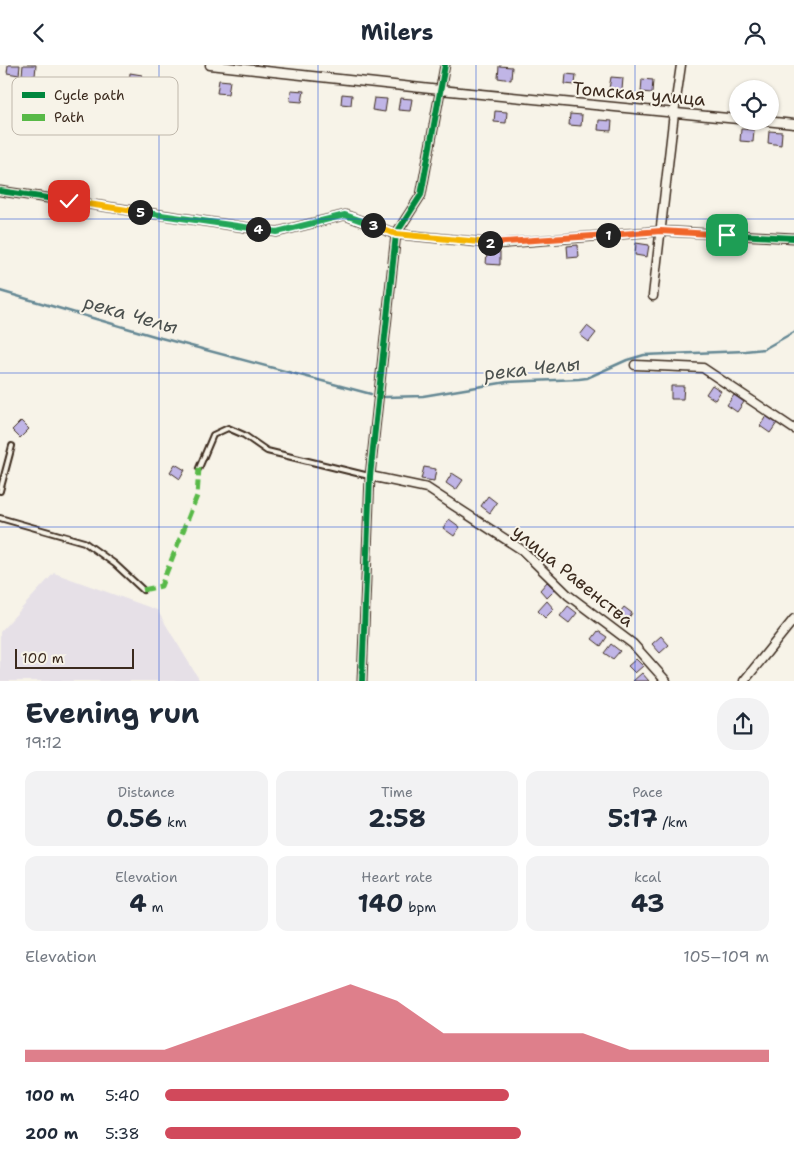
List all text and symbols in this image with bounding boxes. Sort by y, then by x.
text: Milers [361,18,433,47]
icon: back [25,19,53,47]
icon: person [741,19,769,47]
street label: Томская улица [572,76,706,112]
legend [12,77,178,135]
map controls [729,80,779,130]
button: locate [729,80,779,130]
text: Cycle path [54,86,125,104]
text: Path [54,108,85,126]
pin [48,180,90,222]
icon: check [55,187,83,215]
pin: 5 [128,199,152,225]
text: 5 [136,203,145,221]
pin: 3 [360,213,386,237]
pin [706,214,748,256]
text: 3 [369,216,378,234]
pin: 4 [246,217,270,241]
text: 4 [254,220,263,238]
icon: arrive [713,221,741,249]
pin: 1 [596,223,620,247]
text: 1 [605,226,612,244]
pin: 2 [478,231,502,255]
text: 2 [486,234,495,252]
water label: река Челы [80,289,181,340]
water label: река Челы [482,351,581,386]
street label: улица Равенства [507,520,639,632]
scale bar [15,646,134,669]
text: 100 m [22,649,64,667]
text: Evening run [25,694,200,732]
button: share [717,698,769,750]
text: 19:12 [25,732,62,753]
text: Distance [118,783,175,801]
text: Time [381,783,413,801]
text: Pace [632,783,663,801]
text: 0.56 [106,801,162,835]
text: 2:58 [368,801,426,835]
text: 5:17 [608,801,658,835]
text: km [162,813,187,831]
text: /km [658,813,688,831]
text: Elevation [115,868,178,886]
text: Heart rate [361,868,433,886]
text: kcal [634,868,661,886]
text: 4 [129,886,147,920]
text: 140 [358,886,403,920]
text: 43 [631,886,665,920]
text: m [147,898,164,916]
text: bpm [403,898,436,916]
text: Elevation [25,946,97,967]
text: 105–109 m [683,946,769,967]
text: 100 m [25,1085,74,1106]
text: 5:40 [105,1085,140,1106]
text: 200 m [25,1123,78,1144]
text: 5:38 [105,1123,140,1144]

